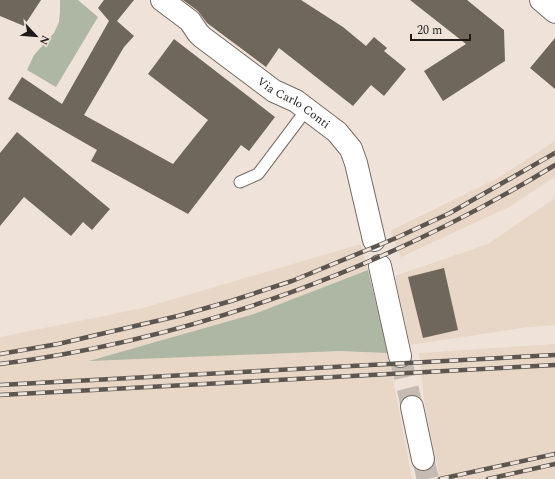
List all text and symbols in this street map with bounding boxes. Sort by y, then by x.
north arrow [16,16,56,56]
scale bar [411,16,470,42]
text: 20 m [417,21,442,40]
text: N [35,32,54,48]
street label: Via Carlo Conti [253,72,334,133]

